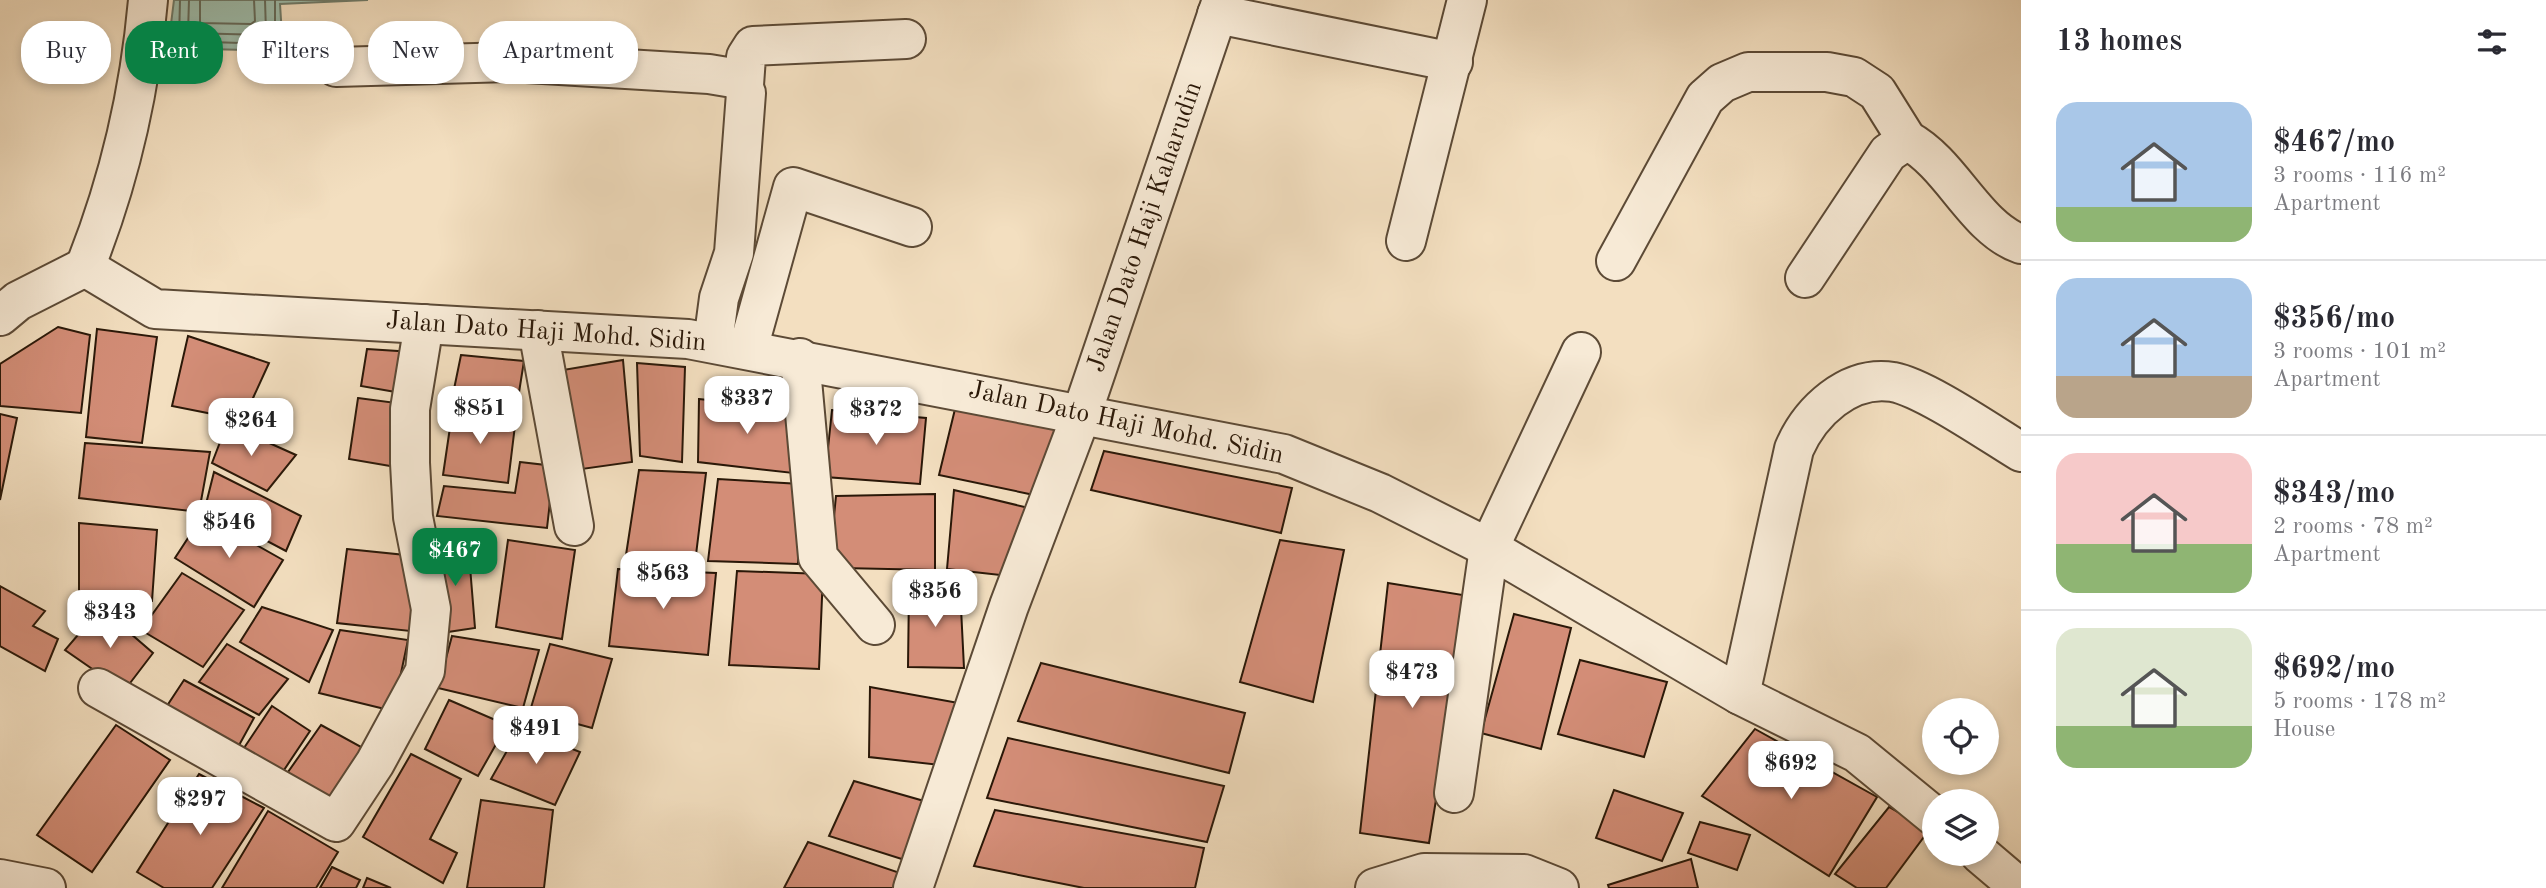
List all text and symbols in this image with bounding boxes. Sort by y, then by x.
chip: Buy [21,21,111,84]
chip: Rent [125,21,223,84]
chip: Filters [237,21,354,84]
chip: New [368,21,464,84]
chip: Apartment [478,21,638,84]
icon: filters [2473,23,2511,61]
text: 13 homes [2056,27,2182,57]
street label: Jalan Dato Haji Kaharudin [1083,79,1207,375]
text: $467/mo [2273,128,2395,158]
icon: home [2112,130,2196,214]
text: 3 rooms · 116 m² [2273,164,2446,187]
text: Apartment [2273,192,2381,215]
text: $356/mo [2273,304,2395,334]
icon: home [2112,306,2196,390]
street label: Jalan Dato Haji Mohd. Sidin [385,308,707,356]
text: 3 rooms · 101 m² [2273,340,2446,363]
text: Apartment [2273,368,2381,391]
pin: $337 [706,376,788,436]
street label: Jalan Dato Haji Mohd. Sidin [966,377,1286,469]
pin: $851 [439,386,521,446]
text: $337 [720,387,774,410]
pin: $372 [835,388,917,447]
text: $851 [453,397,507,420]
pin: $264 [210,398,292,458]
text: $372 [849,398,903,421]
text: $264 [224,409,278,432]
text: $343/mo [2273,479,2395,509]
icon: home [2112,481,2196,565]
pin: $546 [188,500,270,560]
text: $546 [202,511,256,534]
text: 2 rooms · 78 m² [2273,515,2433,538]
pin: $467 [414,528,496,588]
text: $467 [428,539,482,562]
text: Apartment [2273,543,2381,566]
pin: $563 [622,552,704,611]
text: $563 [636,562,690,585]
pin: $356 [894,570,976,629]
text: $356 [908,580,962,603]
pin: $343 [69,590,151,650]
text: $343 [83,601,137,624]
pin: $473 [1371,650,1453,710]
text: $692/mo [2273,654,2395,684]
icon: home [2112,656,2196,740]
text: $473 [1385,661,1439,684]
text: 5 rooms · 178 m² [2273,690,2446,713]
map controls [1922,698,1999,866]
button: locate [1922,698,1999,775]
pin: $491 [495,706,577,766]
text: $491 [509,717,563,740]
text: House [2273,718,2335,741]
pin: $692 [1750,742,1832,801]
text: $692 [1764,752,1818,775]
pin: $297 [159,778,241,837]
text: $297 [173,788,227,811]
button: layers [1922,789,1999,866]

